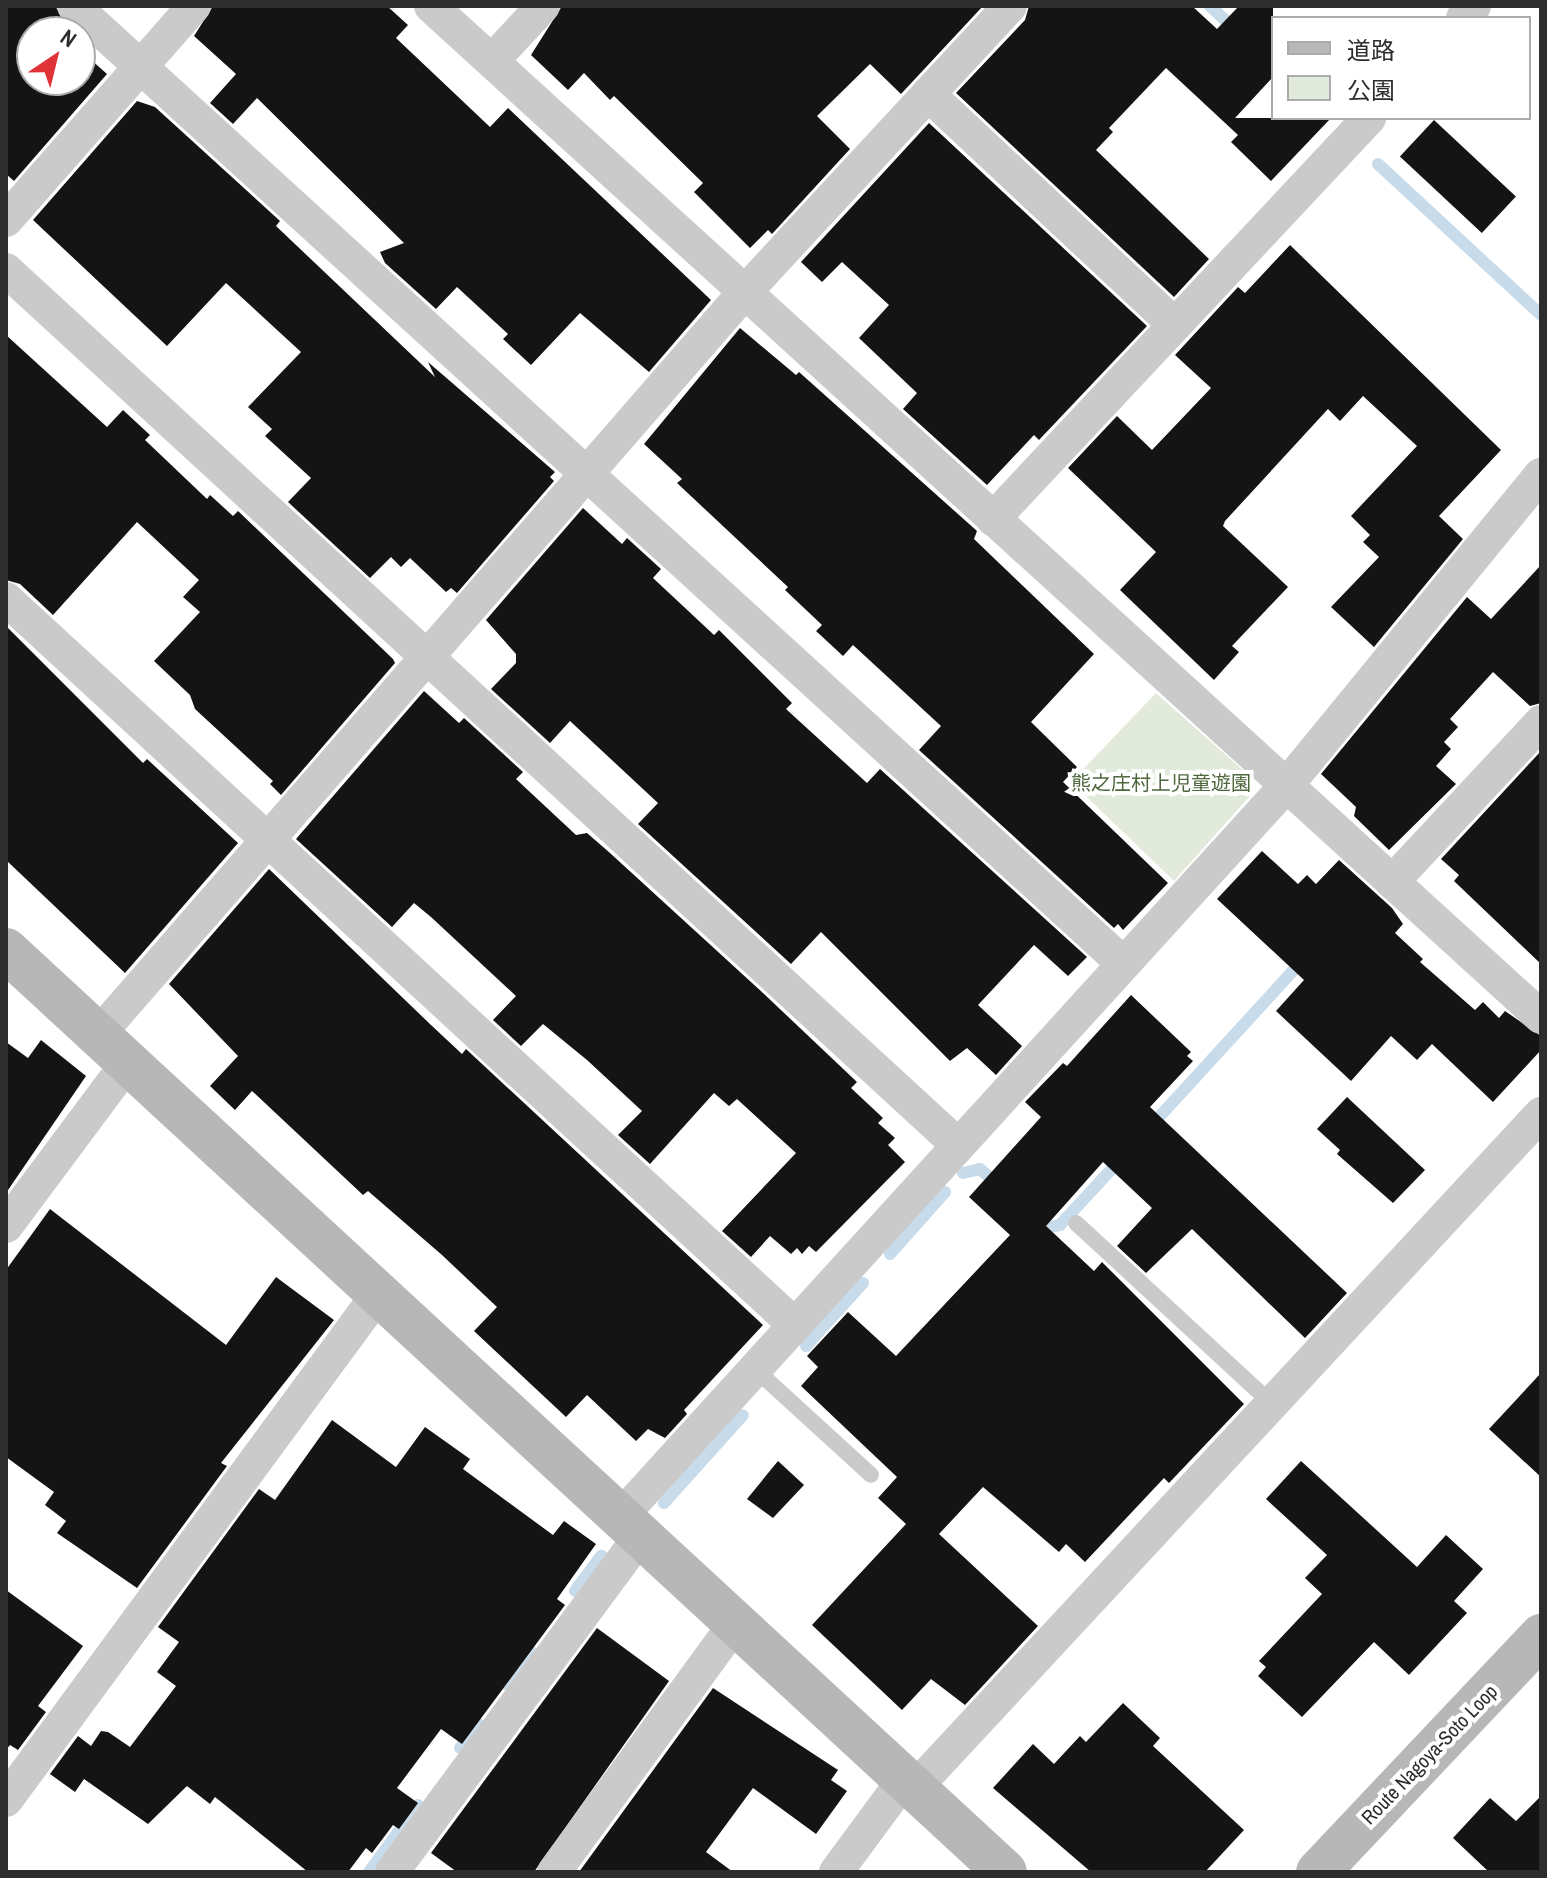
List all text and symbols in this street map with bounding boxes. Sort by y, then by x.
north arrow [16,16,96,96]
legend [1271,16,1531,120]
text: N [55,22,83,54]
text: 道路 [1347,34,1395,66]
text: 公園 [1347,74,1395,106]
park label: 熊之庄村上児童遊園 [1071,770,1251,794]
street label: Route Nagoya-Soto Loop [1356,1679,1502,1829]

